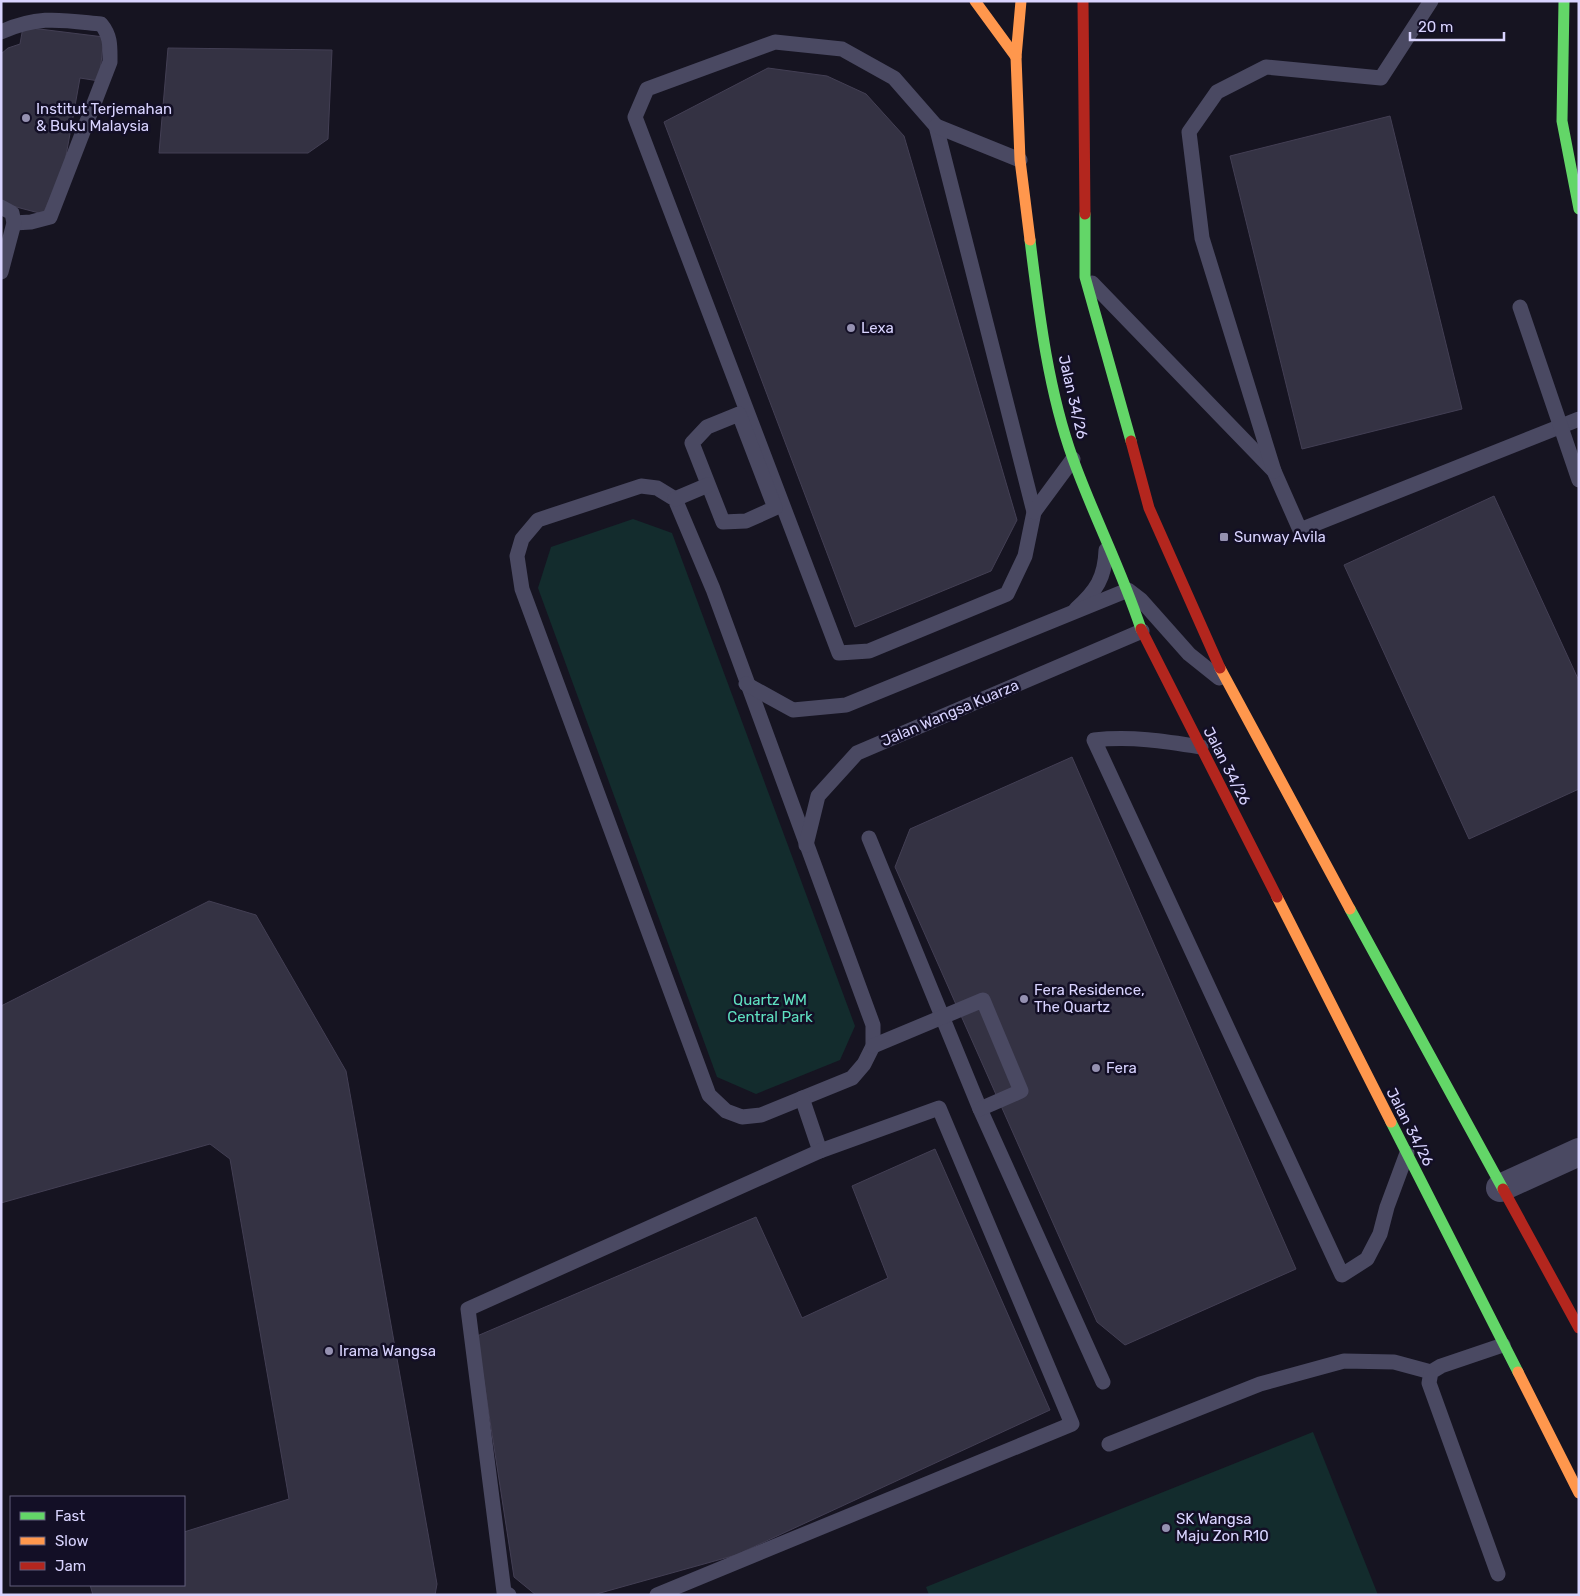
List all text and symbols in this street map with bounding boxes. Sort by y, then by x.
scale bar [1410,10,1504,42]
text: 20 m [1418,18,1453,36]
place label: Institut Terjemahan & Buku Malaysia [36,100,172,135]
marker: Institut Terjemahan & Buku Malaysia [20,112,32,124]
place label: Lexa [861,319,894,337]
marker: Lexa [845,322,857,334]
street label: Jalan 34/26 [1055,353,1091,441]
place label: Sunway Avila [1234,528,1326,546]
marker: Sunway Avila [1218,531,1230,543]
street label: Jalan Wangsa Kuarza [879,676,1021,750]
street label: Jalan 34/26 [1200,724,1254,808]
place label: Fera Residence, The Quartz [1034,981,1145,1016]
park label: Quartz WM Central Park [727,991,813,1026]
marker: Fera Residence, The Quartz [1018,993,1030,1005]
place label: Fera [1106,1059,1137,1077]
marker: Fera [1090,1062,1102,1074]
street label: Jalan 34/26 [1383,1085,1437,1169]
place label: Irama Wangsa [339,1342,436,1360]
marker: Irama Wangsa [323,1345,335,1357]
legend [10,1496,185,1586]
text: Fast [55,1507,85,1525]
place label: SK Wangsa Maju Zon R10 [1176,1510,1269,1545]
marker: SK Wangsa Maju Zon R10 [1160,1522,1172,1534]
text: Slow [55,1532,88,1550]
text: Jam [55,1557,86,1575]

